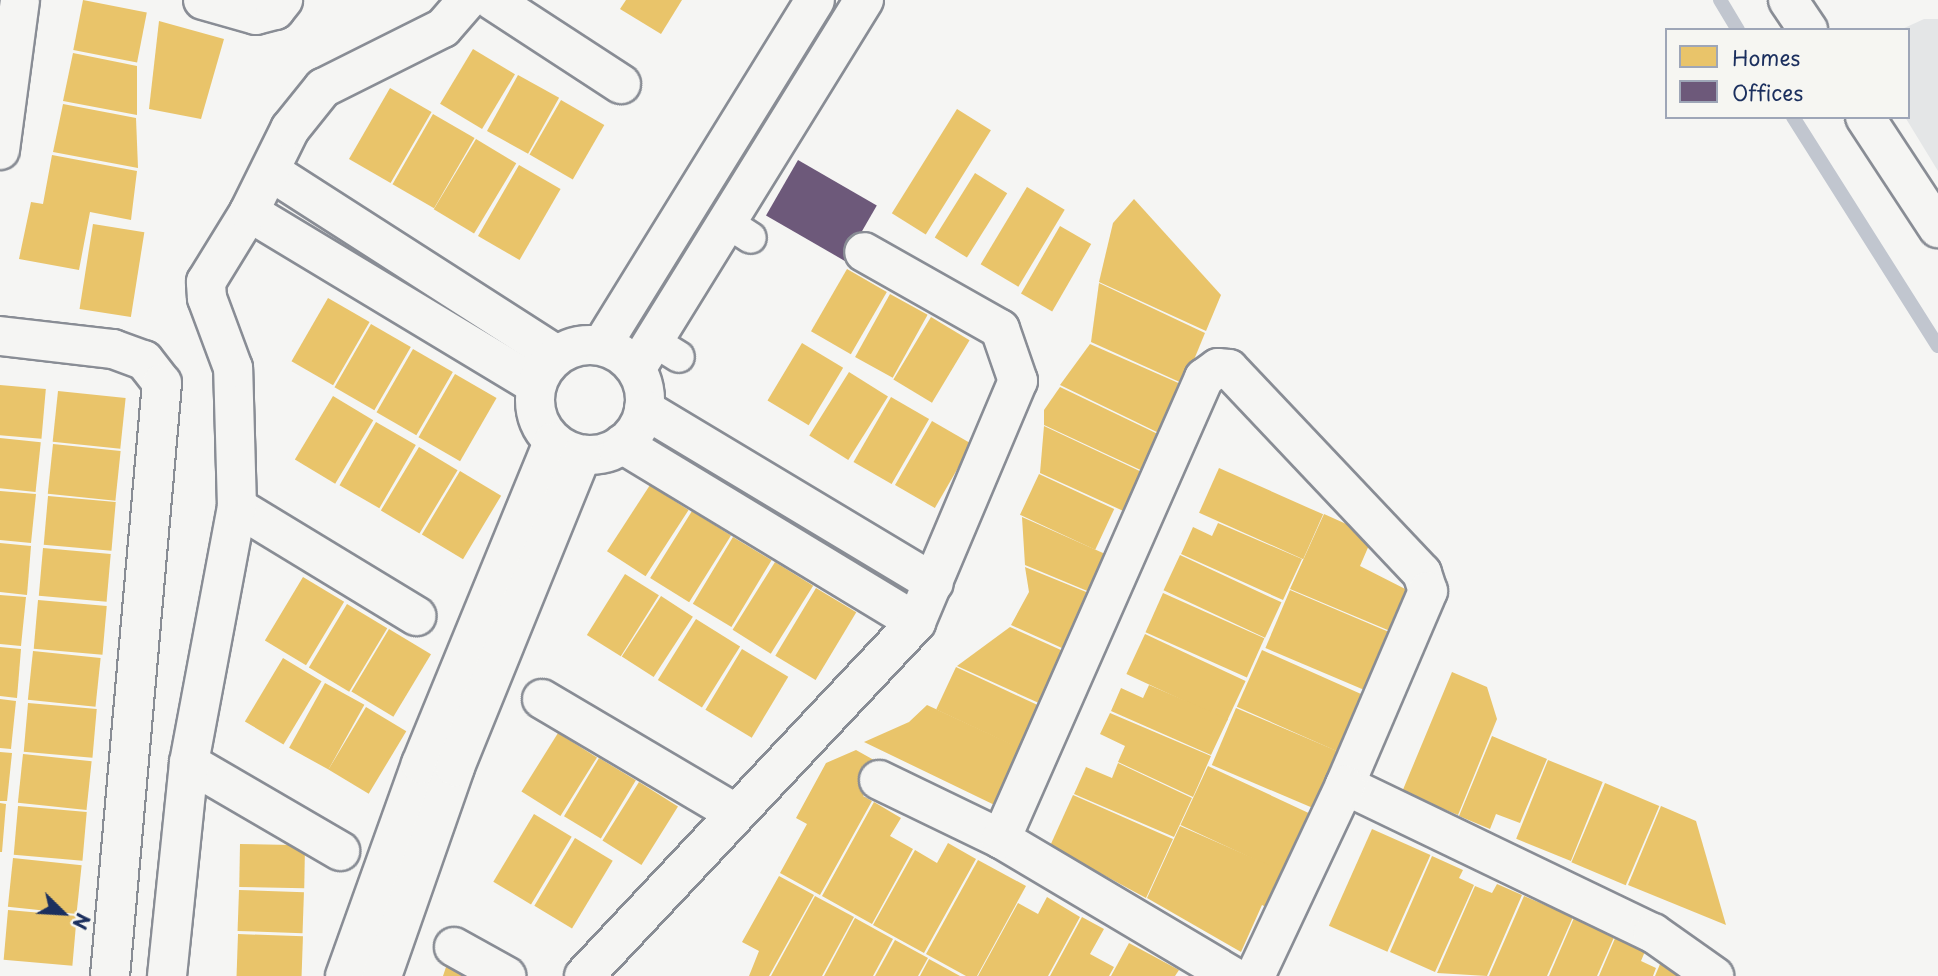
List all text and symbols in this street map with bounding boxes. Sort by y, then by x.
legend [1665,28,1910,119]
text: Homes [1732,41,1800,73]
text: Offices [1732,76,1803,108]
north arrow [28,878,98,948]
text: N [66,909,98,934]

